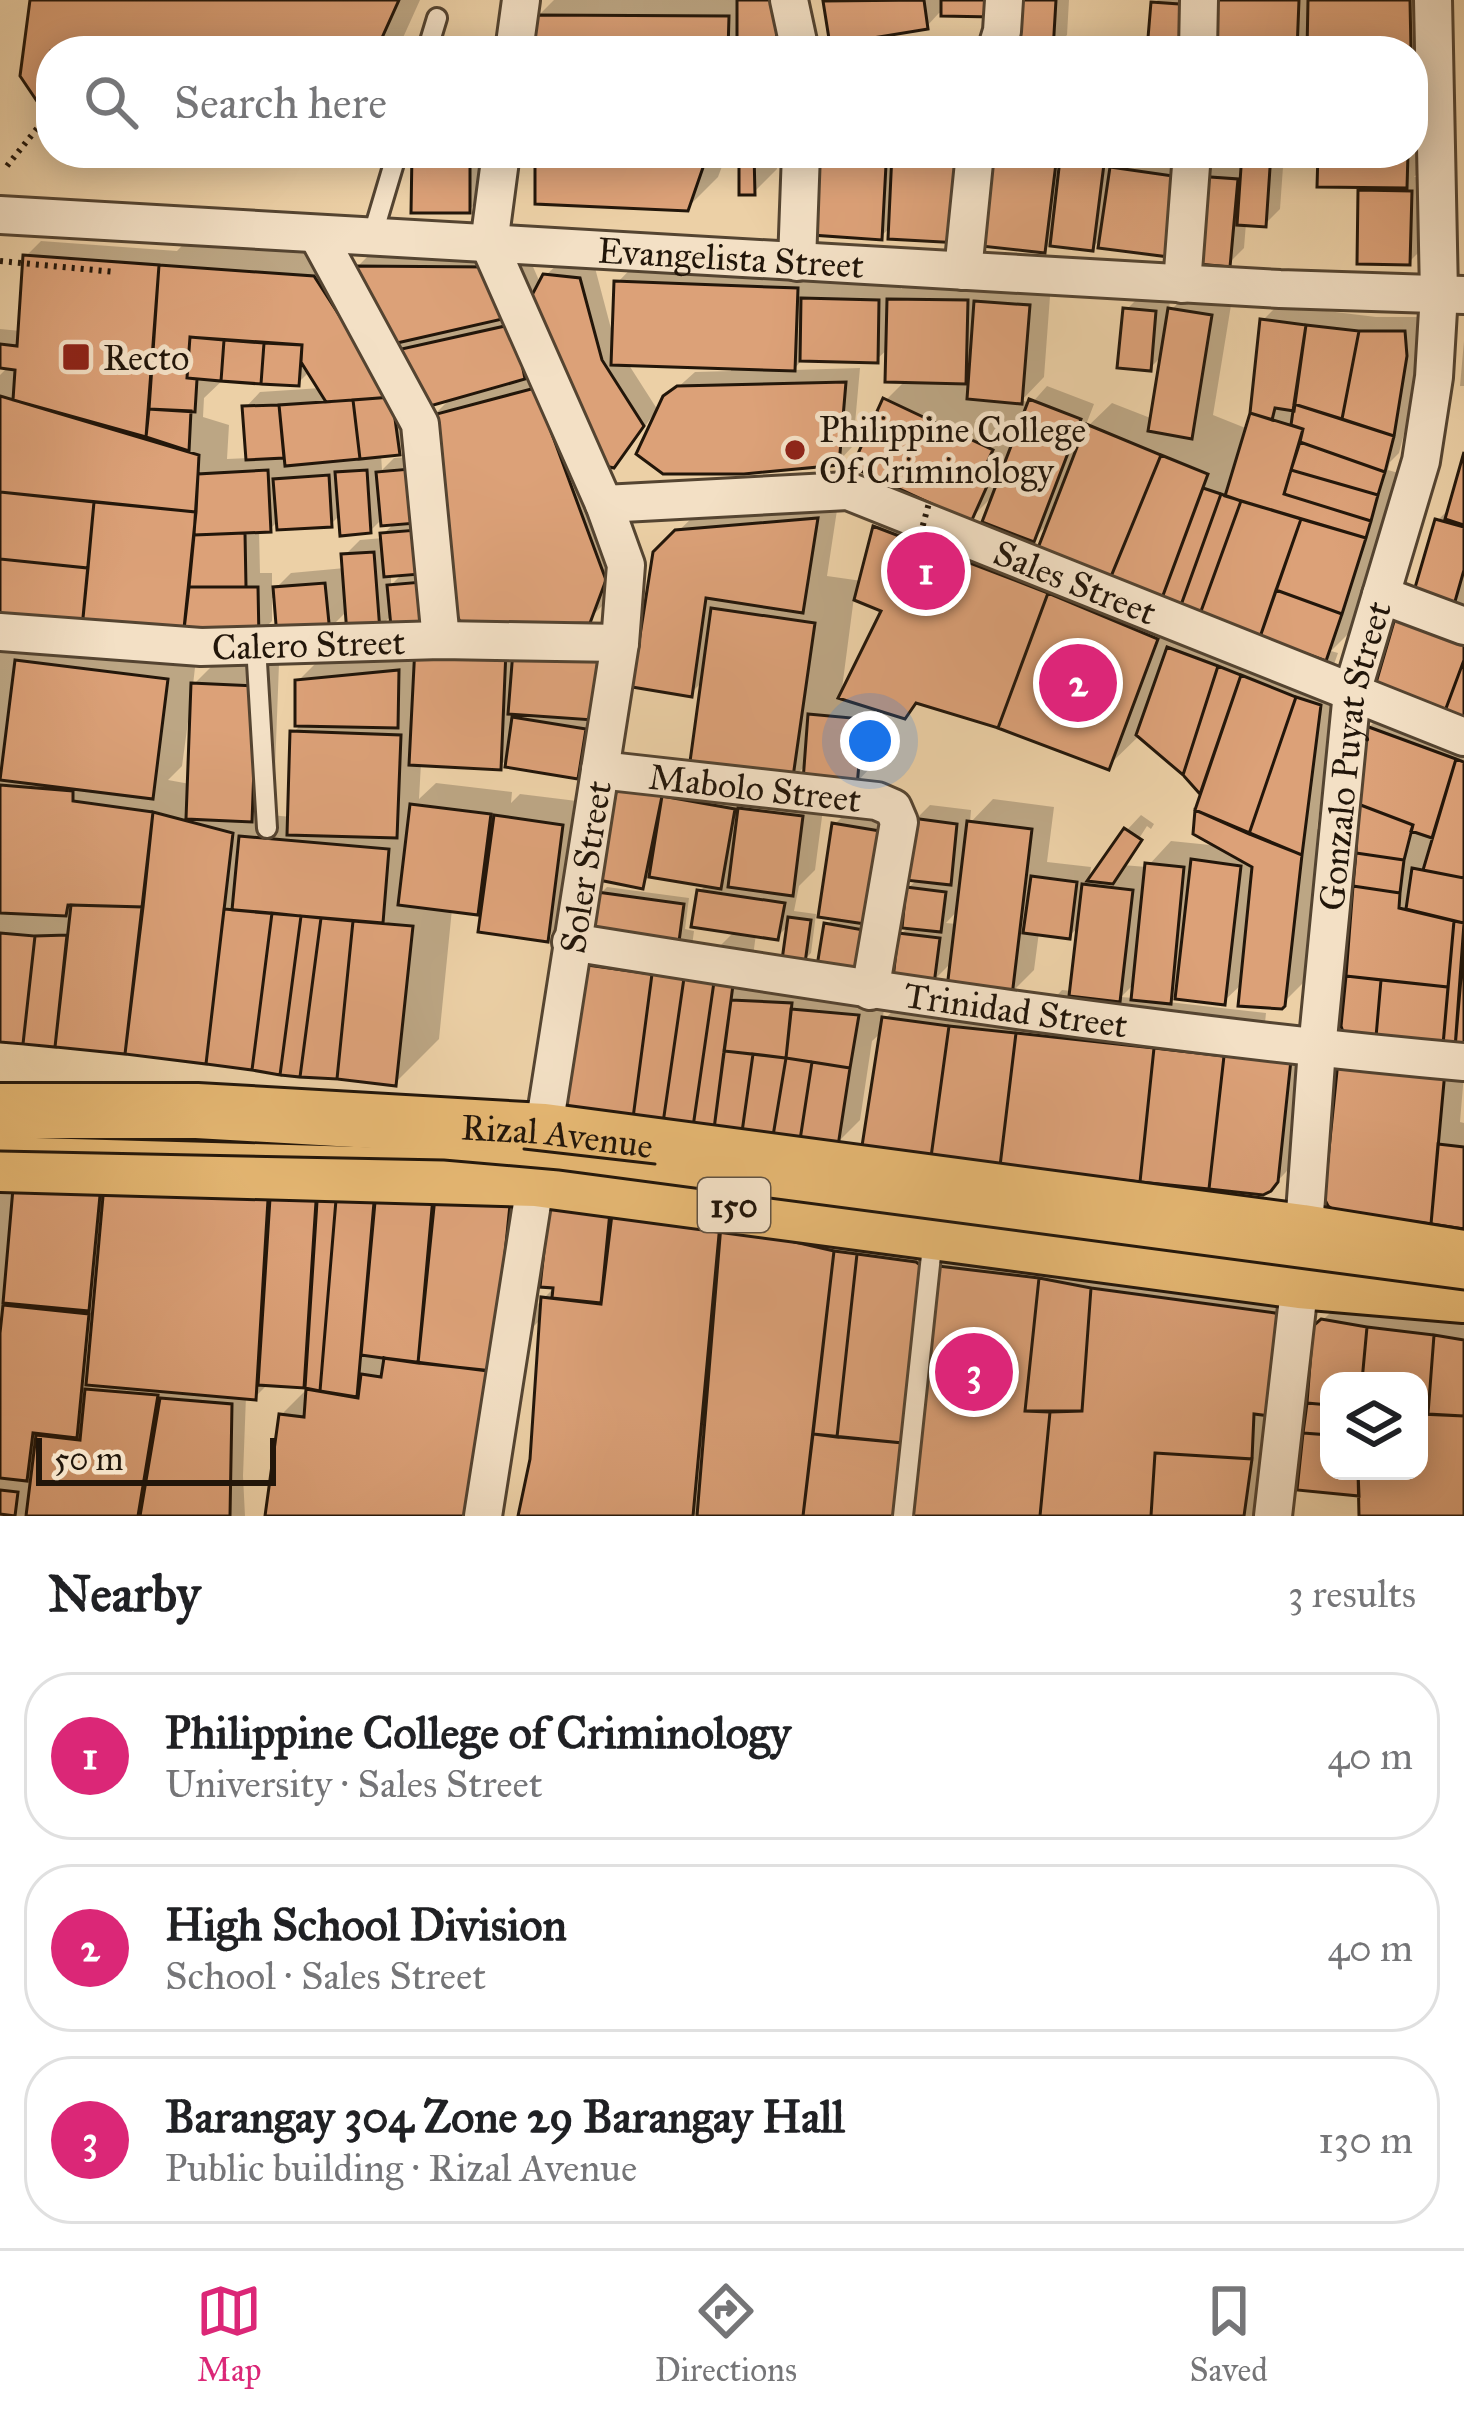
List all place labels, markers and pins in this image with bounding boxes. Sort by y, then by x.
place label: Recto [103,336,189,380]
marker: Recto [60,341,92,373]
place label: Philippine College Of Criminology [819,408,1086,493]
marker: Philippine College Of Criminology [782,437,808,463]
pin: 1 [887,526,965,616]
pin: 2 [1039,638,1117,728]
pin: 3 [935,1327,1013,1417]

